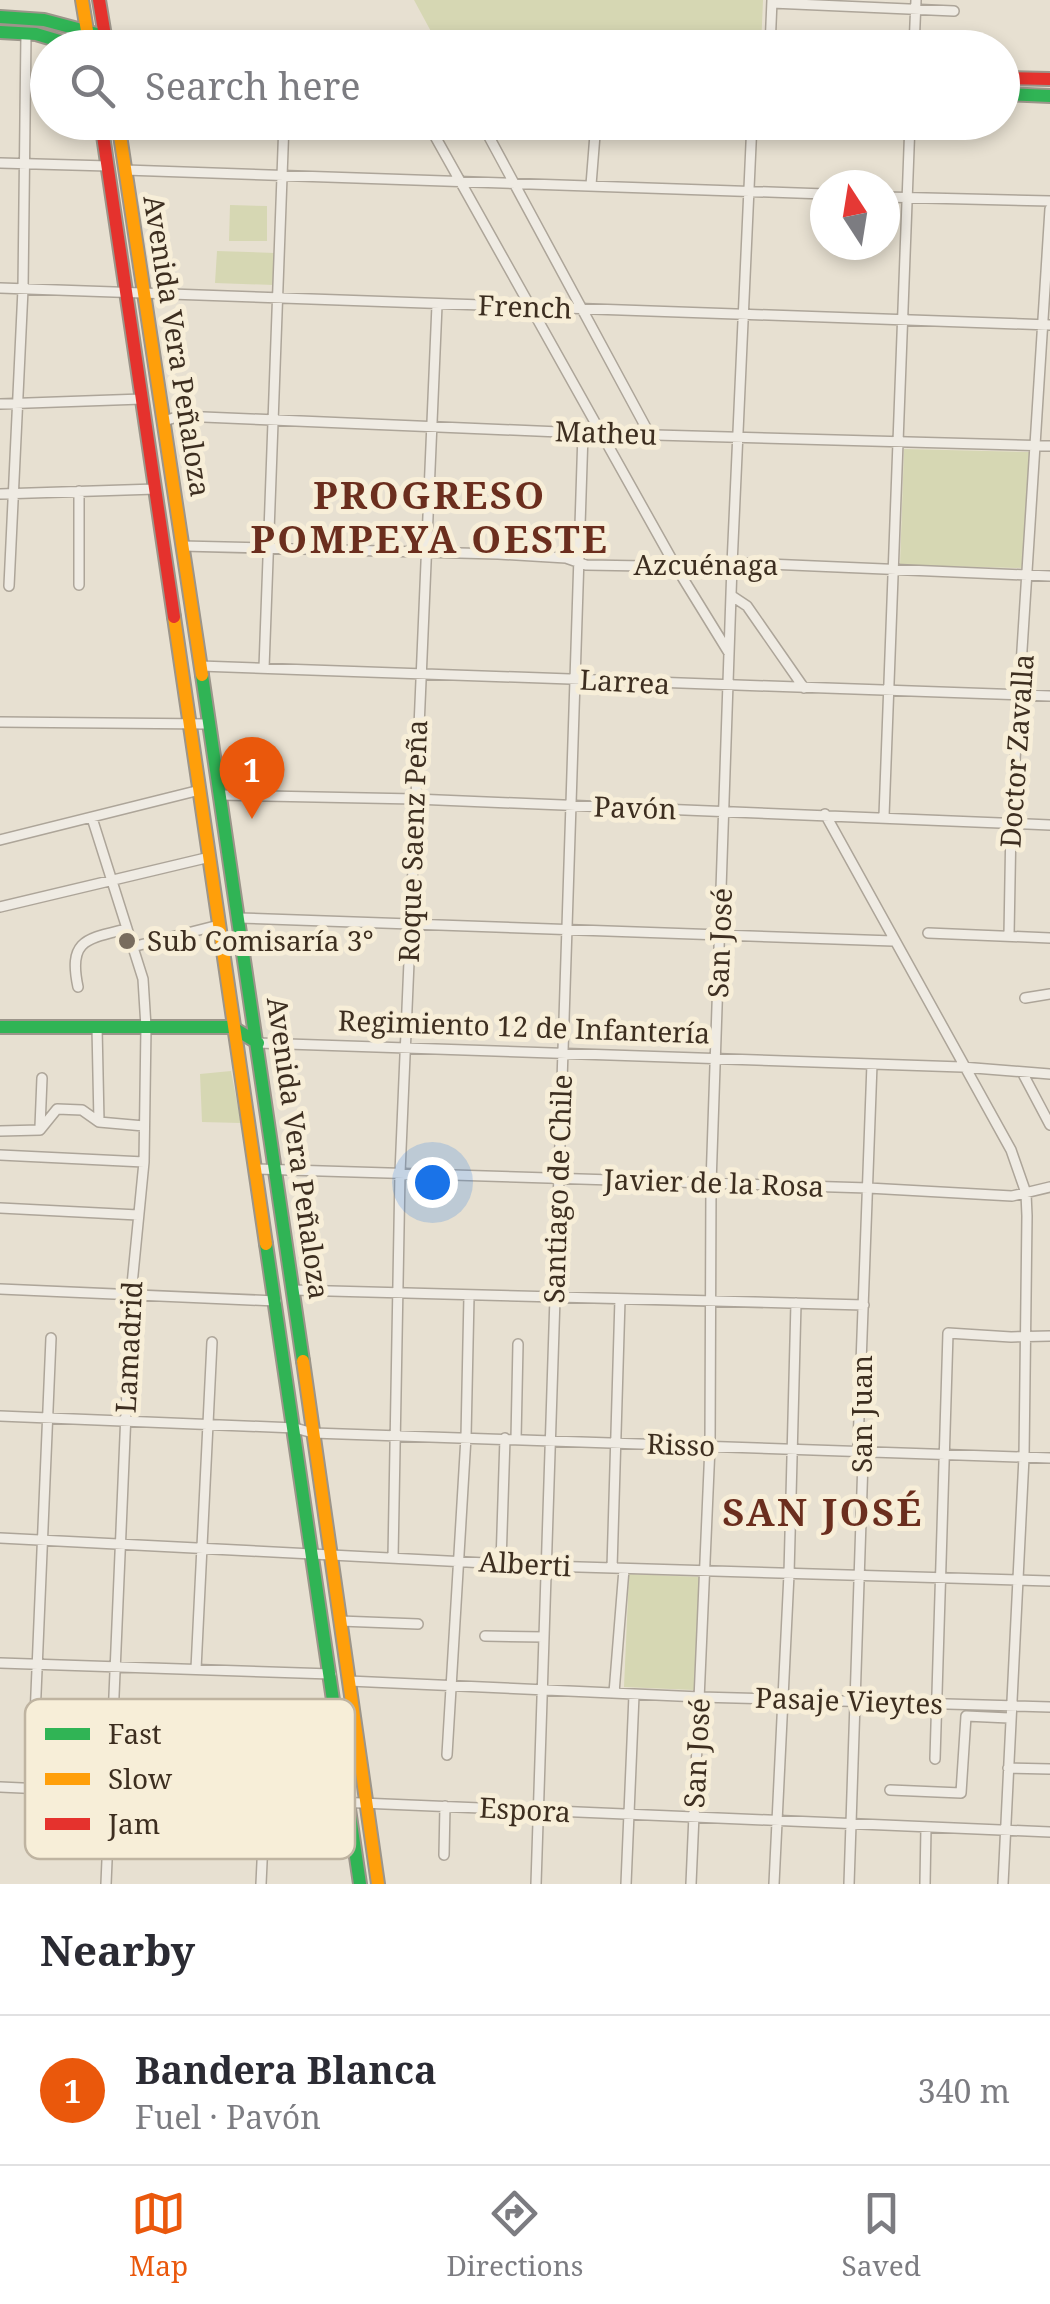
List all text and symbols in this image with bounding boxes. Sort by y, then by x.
search box [30,30,1020,140]
icon: search [65,58,120,113]
text: Search here [145,59,361,111]
north arrow [810,170,900,260]
street label: Avenida Vera Peñaloza [135,192,221,499]
street label: French [477,285,573,327]
street label: Matheu [554,411,658,453]
district label: PROGRESO POMPEYA OESTE [251,468,609,564]
street label: Azcuénaga [633,545,779,583]
street label: Doctor Zavalla [990,653,1042,849]
street label: Larrea [579,660,671,702]
street label: Roque Saenz Peña [389,719,435,963]
pin: 1 [220,736,284,819]
street label: Pavón [593,787,677,827]
street label: San José [698,887,740,999]
place label: Sub Comisaría 3° [147,921,374,959]
marker: Sub Comisaría 3° [116,930,138,952]
street label: Avenida Vera Peñaloza [259,994,339,1302]
street label: Regimiento 12 de Infantería [337,1001,711,1051]
street label: Santiago de Chile [534,1074,580,1304]
your location [407,1157,458,1208]
street label: Javier de la Rosa [602,1159,825,1205]
street label: Lamadrid [106,1280,150,1414]
street label: San Juan [842,1355,880,1473]
street label: Risso [646,1424,716,1464]
district label: SAN JOSÉ [722,1485,924,1537]
street label: Alberti [478,1542,572,1584]
street label: Pasaje Vieytes [754,1678,944,1722]
street label: San José [674,1697,718,1809]
legend [25,1699,355,1859]
text: Fast [108,1714,162,1752]
text: Slow [108,1759,173,1797]
street label: Espora [478,1788,572,1830]
text: Jam [107,1804,160,1842]
text: Nearby [40,1921,195,1978]
text: Bandera Blanca [135,2043,437,2095]
text: 1 [63,2069,82,2112]
text: 340 m [918,2069,1010,2112]
text: Fuel · Pavón [135,2095,321,2138]
tab: Map [129,2186,188,2284]
tab: Directions [446,2186,583,2284]
tab: Saved [842,2186,921,2284]

